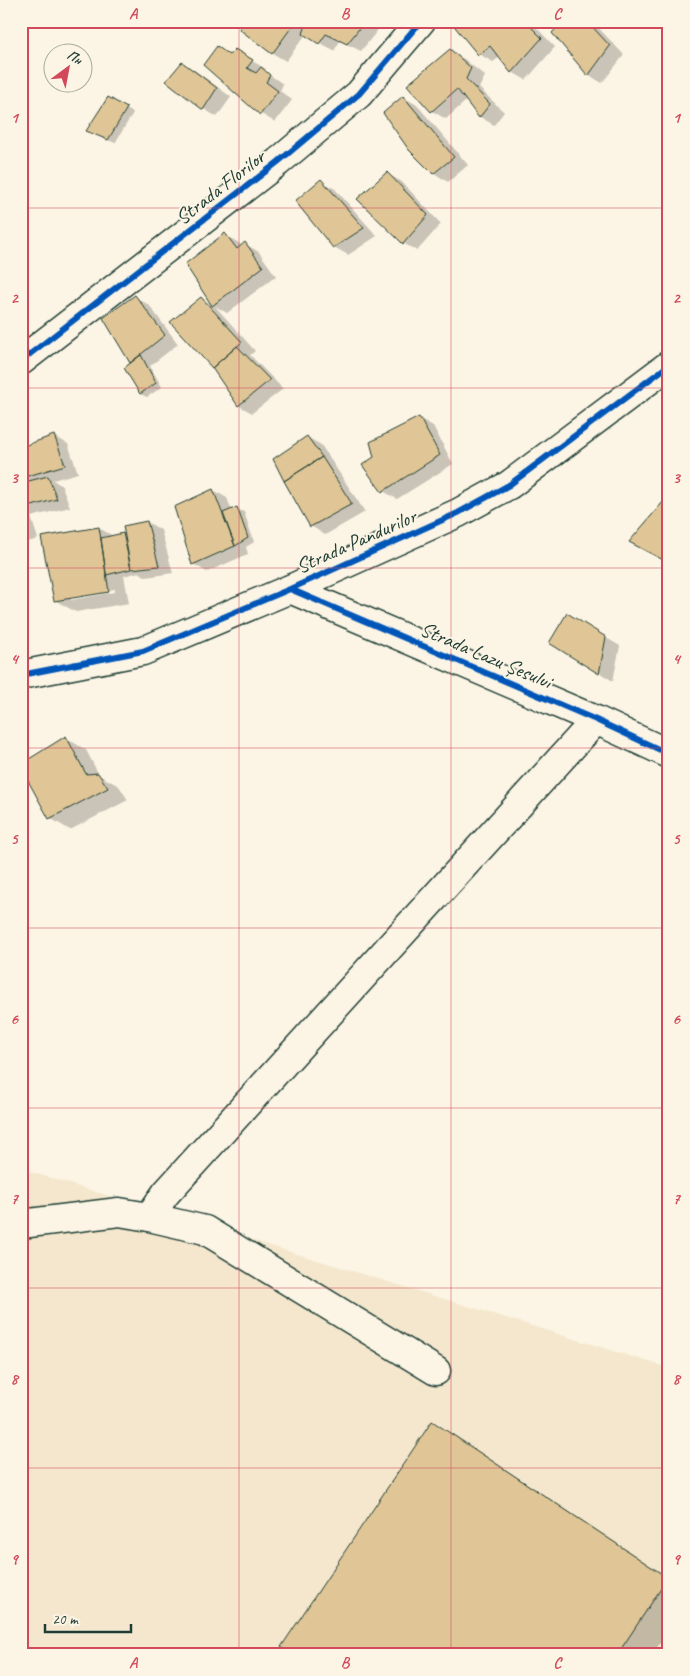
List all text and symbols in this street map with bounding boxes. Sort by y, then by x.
text: A [129,4,139,24]
text: B [341,4,351,24]
text: C [553,4,563,24]
north arrow [42,42,92,92]
text: Пн [64,46,86,69]
text: 1 [10,108,19,128]
text: 1 [672,108,681,128]
street label: Strada Florilor [170,142,272,230]
text: 2 [10,288,19,308]
text: 2 [672,288,681,308]
text: 3 [10,468,19,488]
text: 3 [672,468,681,488]
street label: Strada Pandurilor [292,502,422,579]
street label: Strada Lazu Șesului [416,616,558,696]
text: 4 [10,649,19,669]
text: 4 [672,649,681,669]
text: 5 [11,829,20,849]
text: 5 [673,829,682,849]
text: 6 [10,1009,19,1029]
text: 6 [672,1009,681,1029]
text: 7 [10,1189,19,1209]
text: 7 [672,1189,681,1209]
text: 8 [10,1369,19,1389]
text: 8 [672,1369,681,1389]
text: 9 [10,1549,19,1569]
text: 9 [672,1549,681,1569]
scale bar [45,1601,131,1633]
text: 20 m [52,1610,79,1629]
text: A [129,1653,139,1673]
text: B [341,1653,351,1673]
text: C [553,1653,563,1673]

